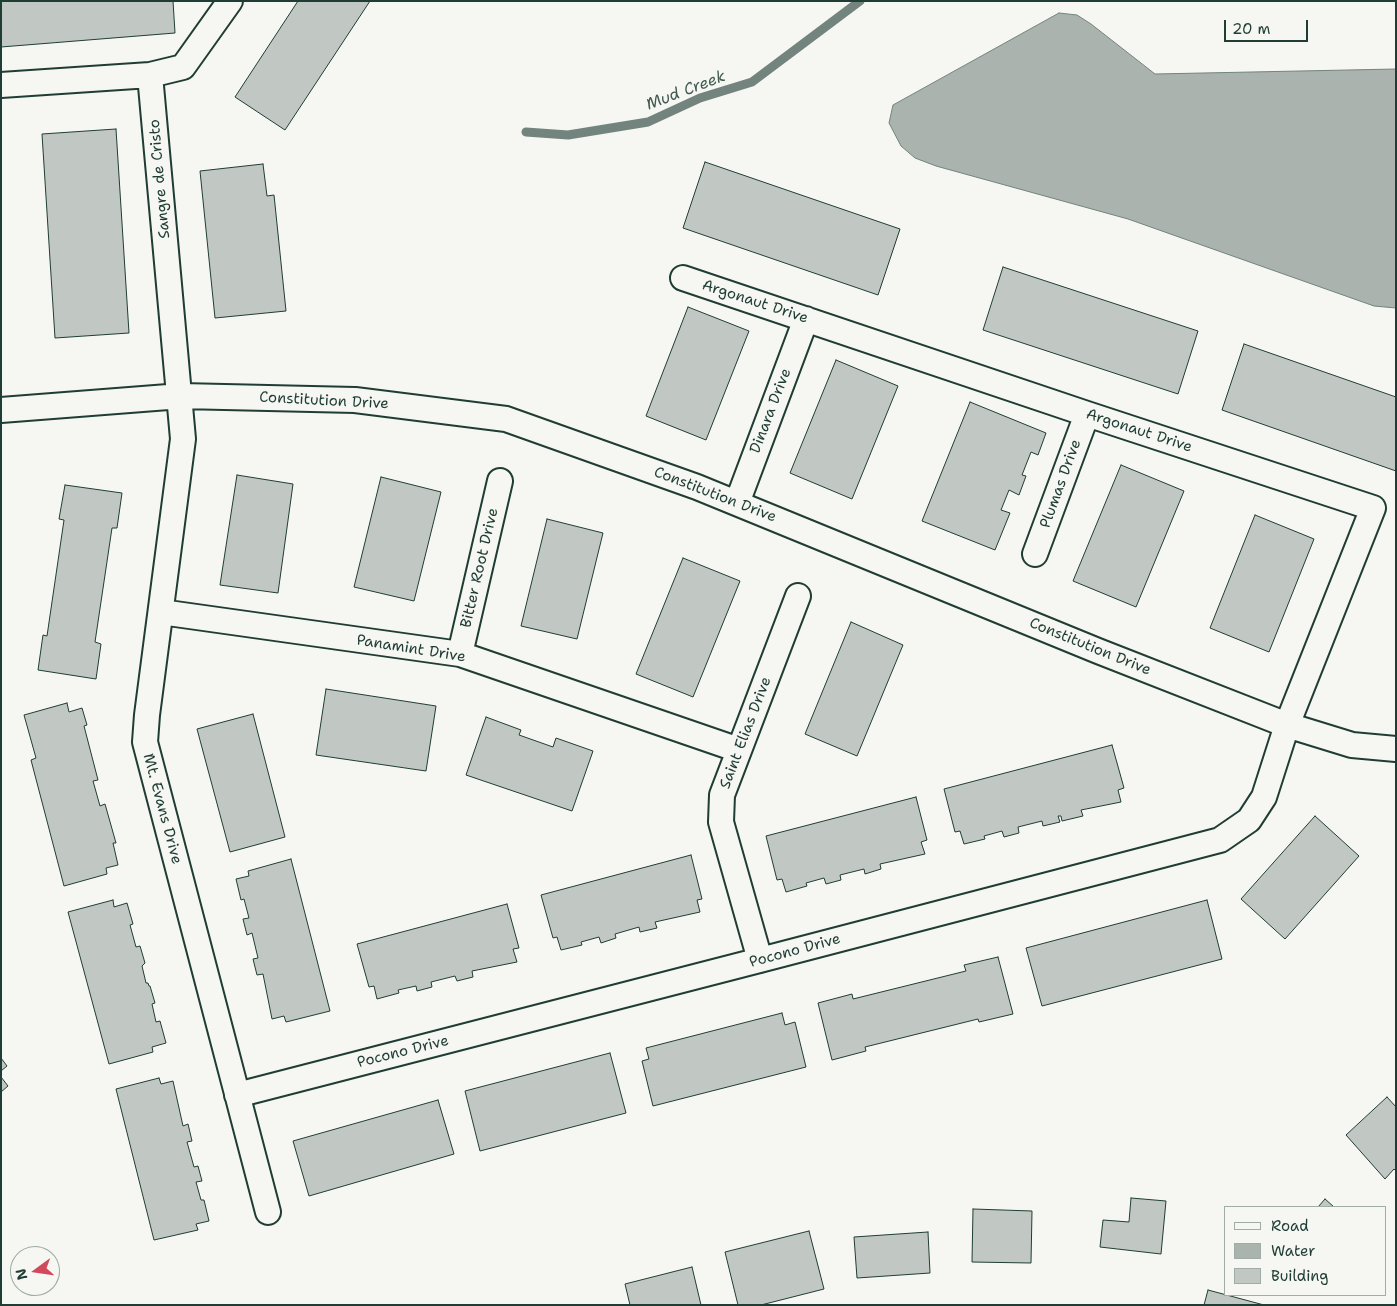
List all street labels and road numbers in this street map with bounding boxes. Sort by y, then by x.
street label: Sangre de Cristo [146,119,174,239]
street label: Argonaut Drive [700,276,810,328]
street label: Dinara Drive [747,366,795,456]
street label: Constitution Drive [259,389,389,413]
street label: Argonaut Drive [1084,405,1194,457]
street label: Plumas Drive [1037,437,1085,531]
street label: Constitution Drive [651,463,779,527]
street label: Bitter Root Drive [457,506,503,630]
street label: Constitution Drive [1026,614,1154,680]
street label: Panamint Drive [355,631,467,667]
street label: Saint Elias Drive [716,674,776,792]
street label: Mt. Evans Drive [139,752,185,866]
street label: Pocono Drive [747,930,843,972]
street label: Pocono Drive [355,1032,451,1072]

